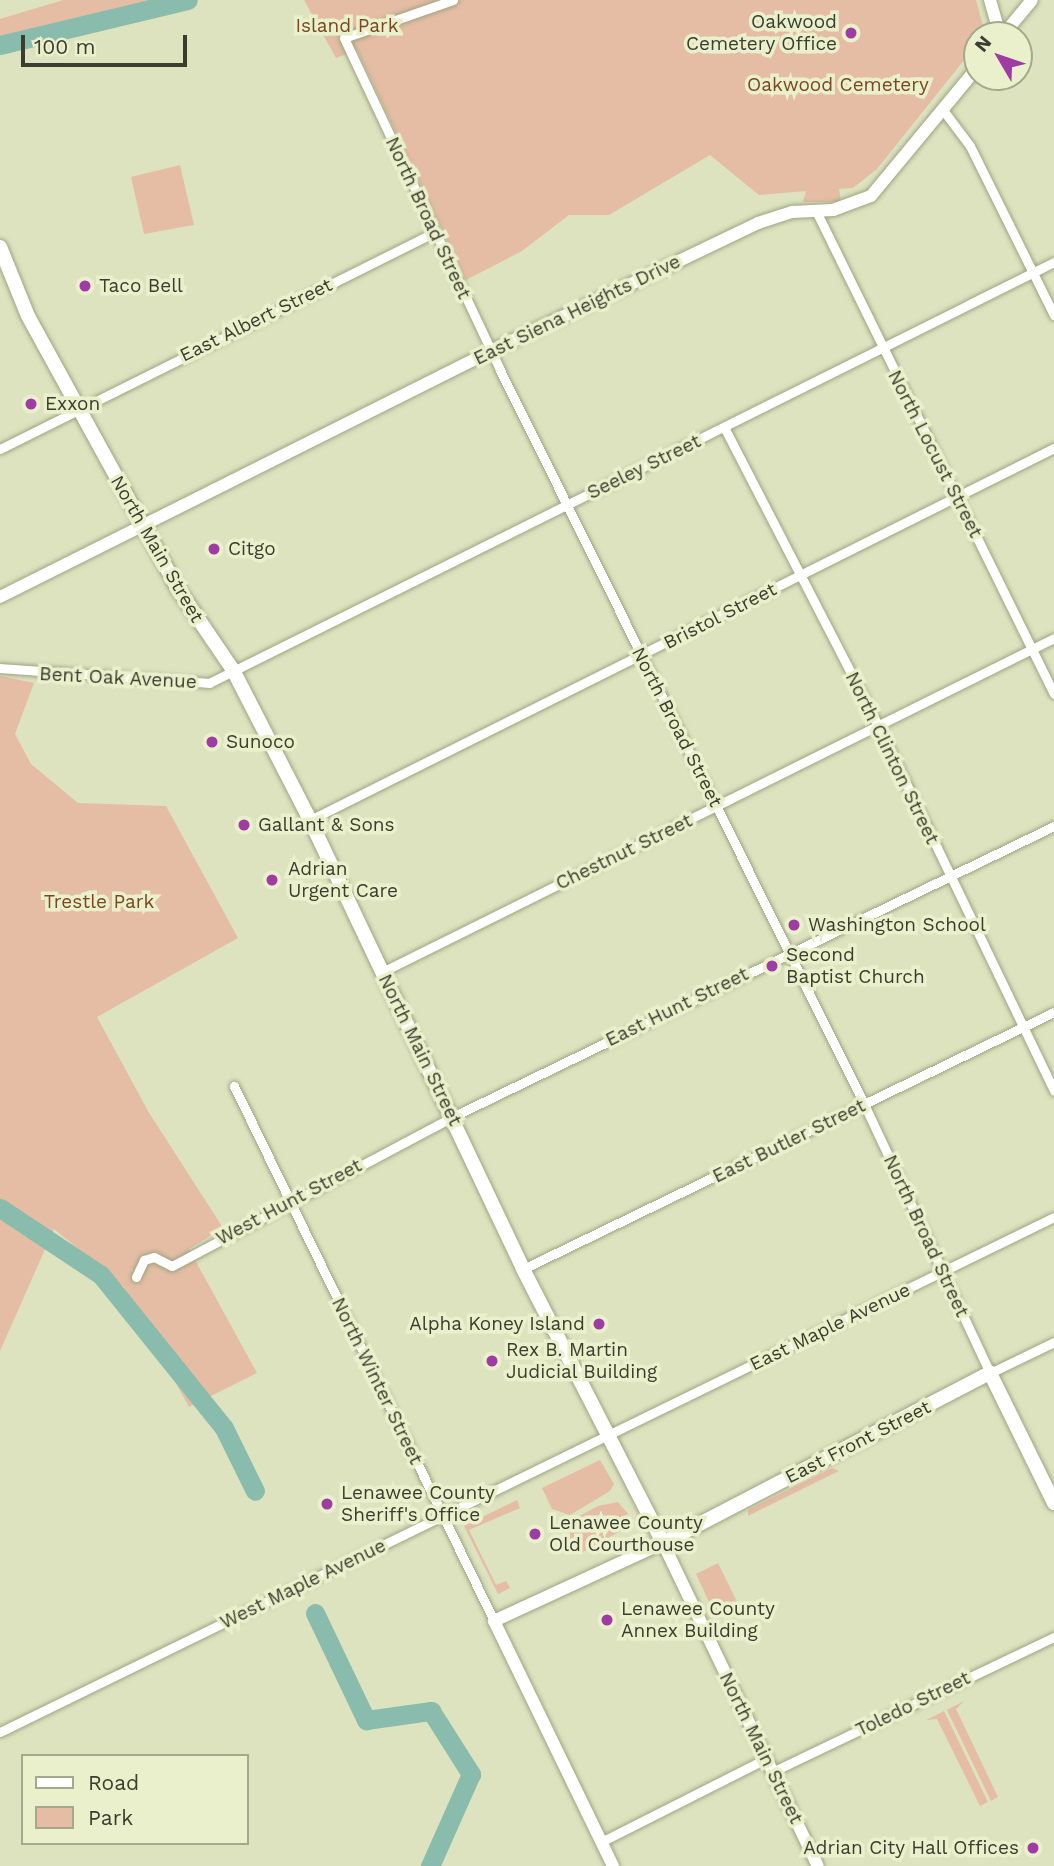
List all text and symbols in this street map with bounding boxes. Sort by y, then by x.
place label: Oakwood Cemetery Office [685,11,837,55]
park label: Island Park [295,15,399,37]
scale bar [24,21,191,65]
north arrow [963,21,1033,91]
marker: Oakwood Cemetery Office [843,25,859,41]
text: N [969,31,996,56]
text: 100 m [34,34,96,59]
park label: Oakwood Cemetery [747,74,929,96]
street label: North Broad Street [380,133,476,303]
street label: East Siena Heights Drive [470,250,684,370]
street label: East Albert Street [176,273,336,367]
place label: Taco Bell [99,275,183,297]
marker: Taco Bell [77,278,93,294]
street label: North Locust Street [883,366,987,542]
place label: Exxon [45,393,100,415]
marker: Exxon [23,396,39,412]
street label: Seeley Street [583,430,705,504]
street label: North Main Street [106,471,208,627]
place label: Citgo [228,538,276,560]
marker: Citgo [206,541,222,557]
street label: Bristol Street [660,578,780,654]
street label: North Broad Street [627,643,727,811]
street label: Bent Oak Avenue [38,662,198,694]
street label: North Clinton Street [840,668,944,848]
place label: Sunoco [226,731,295,753]
marker: Sunoco [204,734,220,750]
street label: Chestnut Street [552,809,696,895]
place label: Gallant & Sons [258,814,395,836]
marker: Gallant & Sons [236,817,252,833]
place label: Adrian Urgent Care [288,858,398,902]
marker: Adrian Urgent Care [262,870,282,890]
park label: Trestle Park [44,891,154,913]
place label: Washington School [808,914,986,936]
marker: Washington School [786,917,802,933]
place label: Second Baptist Church [786,944,925,988]
marker: Second Baptist Church [764,958,780,974]
street label: East Hunt Street [602,963,752,1051]
street label: North Main Street [373,970,467,1130]
street label: East Butler Street [709,1094,869,1188]
street label: North Broad Street [878,1151,974,1321]
street label: West Hunt Street [212,1154,366,1250]
street label: East Maple Avenue [746,1278,914,1376]
street label: North Winter Street [326,1293,428,1469]
place label: Alpha Koney Island [408,1313,585,1335]
marker: Alpha Koney Island [591,1316,607,1332]
place label: Rex B. Martin Judicial Building [506,1339,658,1383]
marker: Rex B. Martin Judicial Building [484,1353,500,1369]
street label: East Front Street [781,1395,935,1489]
place label: Lenawee County Sheriff's Office [341,1482,495,1526]
marker: Lenawee County Sheriff's Office [319,1496,335,1512]
place label: Lenawee County Old Courthouse [549,1512,703,1556]
marker: Lenawee County Old Courthouse [527,1526,543,1542]
street label: West Maple Avenue [216,1534,390,1634]
place label: Lenawee County Annex Building [621,1598,775,1642]
marker: Lenawee County Annex Building [599,1612,615,1628]
street label: Toledo Street [852,1666,974,1742]
street label: North Main Street [714,1668,808,1828]
legend [21,1754,248,1845]
text: Road [88,1770,139,1795]
text: Park [88,1805,133,1830]
place label: Adrian City Hall Offices [802,1837,1019,1859]
marker: Adrian City Hall Offices [1025,1840,1041,1856]

